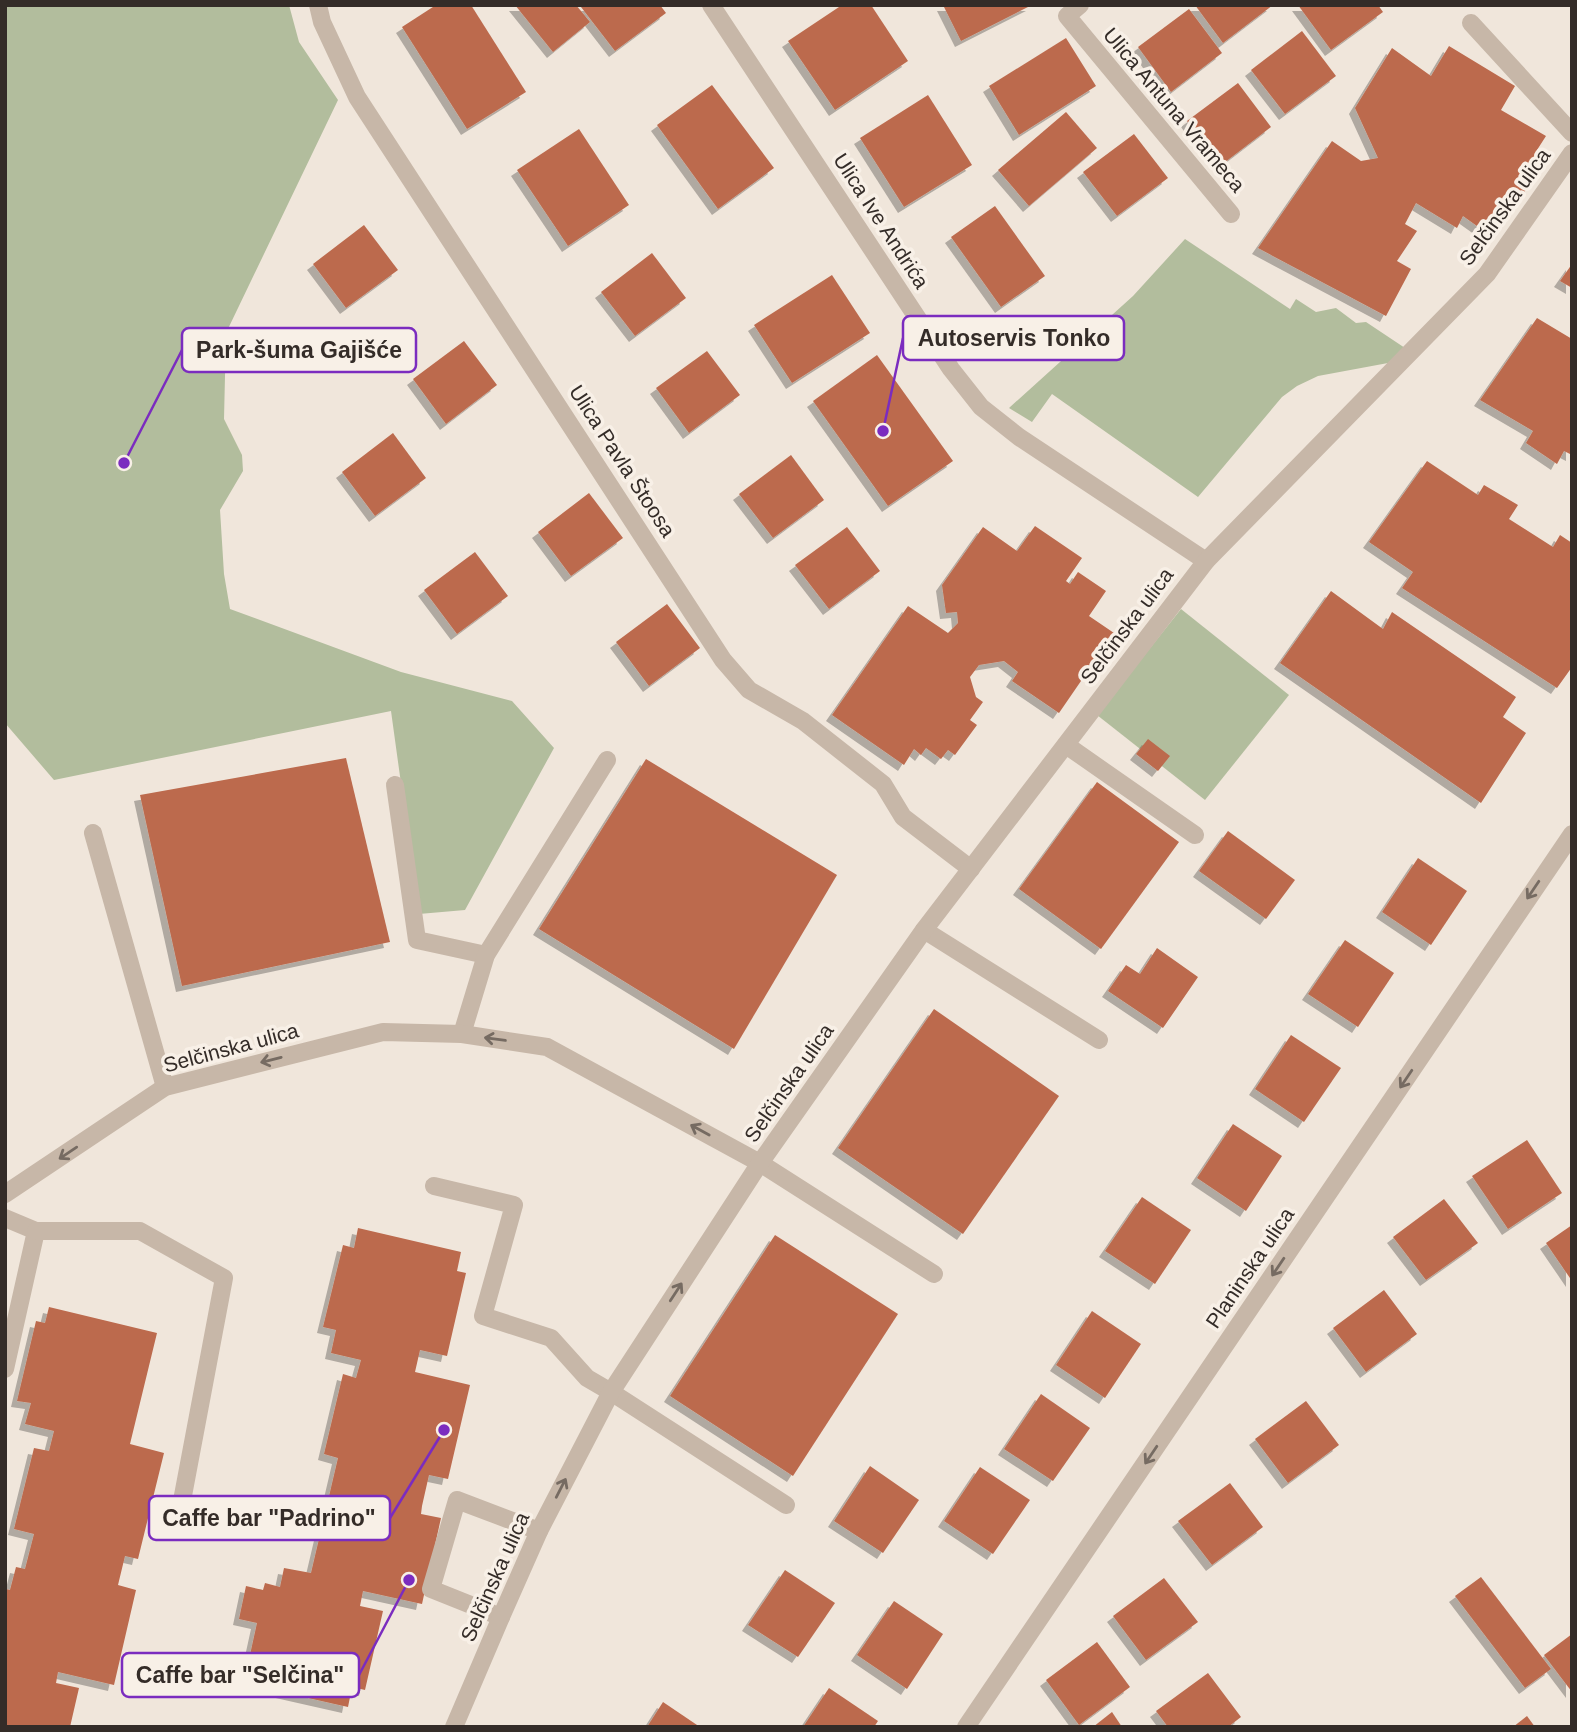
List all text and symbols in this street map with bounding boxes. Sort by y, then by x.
street label: Ulica Antuna Vrameca [1099,23,1250,197]
street label: Selčinska ulica [1454,144,1555,270]
street label: Ulica Ive Andrića [829,149,934,293]
callout: Autoservis Tonko [903,316,1124,360]
text: Autoservis Tonko [918,325,1110,351]
callout: Park-šuma Gajišće [182,328,416,372]
text: Park-šuma Gajišće [196,337,402,363]
street label: Ulica Pavla Štoosa [565,381,680,541]
street label: Selčinska ulica [1076,563,1178,688]
one-way arrow [1526,880,1540,900]
street label: Selčinska ulica [161,1018,301,1077]
street label: Selčinska ulica [739,1019,838,1146]
one-way arrow [484,1032,507,1045]
one-way arrow [260,1054,283,1067]
one-way arrow [1399,1069,1413,1088]
one-way arrow [691,1123,711,1137]
one-way arrow [58,1146,78,1160]
street label: Planinska ulica [1201,1203,1298,1332]
one-way arrow [1271,1257,1285,1276]
one-way arrow [669,1283,683,1303]
one-way arrow [1143,1445,1158,1464]
one-way arrow [555,1479,569,1499]
callout: Caffe bar "Padrino" [149,1496,390,1540]
text: Caffe bar "Padrino" [162,1505,376,1531]
street label: Selčinska ulica [456,1508,533,1645]
callout: Caffe bar "Selčina" [122,1653,359,1697]
text: Caffe bar "Selčina" [136,1662,344,1688]

